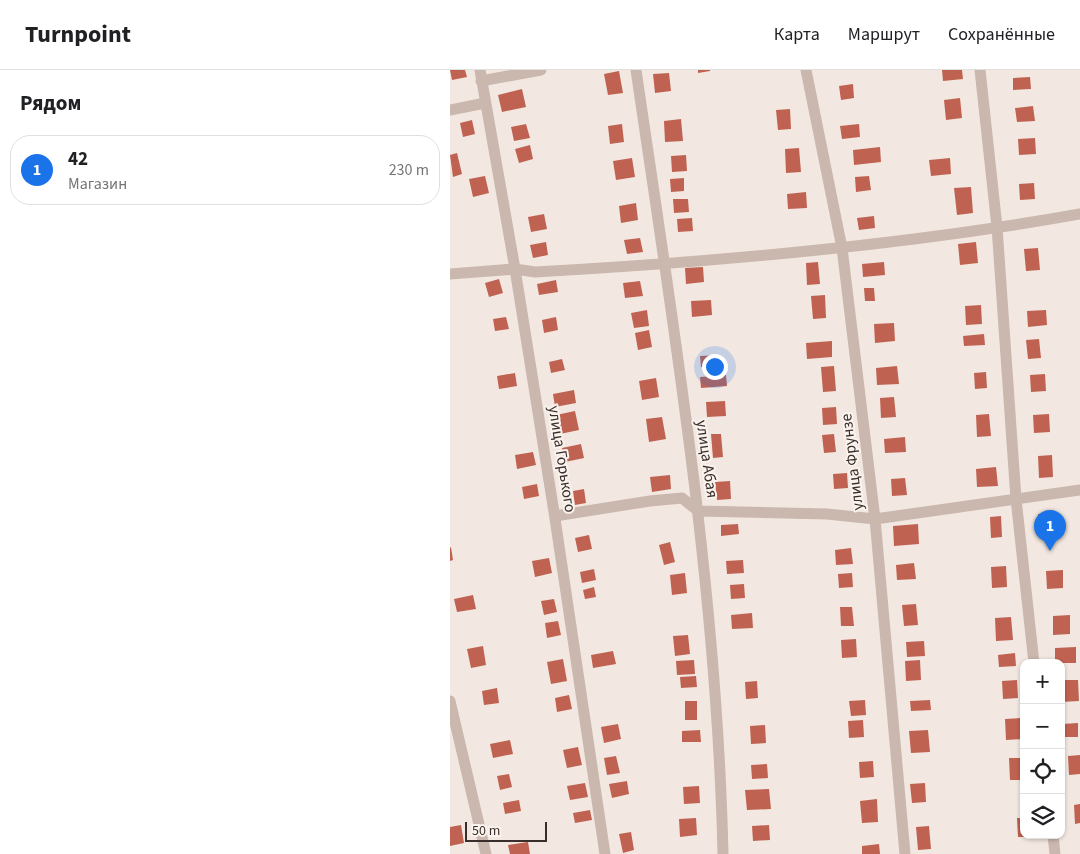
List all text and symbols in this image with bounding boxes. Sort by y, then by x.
text: Turnpoint [25,17,131,52]
text: Карта [774,22,820,47]
text: Маршрут [848,22,920,47]
text: Сохранённые [948,22,1055,47]
text: Рядом [20,88,81,118]
text: 42 [68,146,88,173]
text: 1 [33,159,41,181]
text: 230 m [389,159,429,181]
text: Магазин [68,173,127,195]
your location [702,354,728,380]
street label: улица Горького [543,404,581,514]
street label: улица Фрунзе [835,412,869,512]
street label: улица Абая [691,419,723,499]
pin: 1 [1034,510,1066,551]
map controls [1020,659,1065,839]
button: + [1020,659,1065,704]
button: − [1020,704,1065,749]
button: locate [1020,749,1065,794]
button: layers [1020,794,1065,839]
scale bar [465,819,548,842]
text: 50 m [472,821,500,841]

